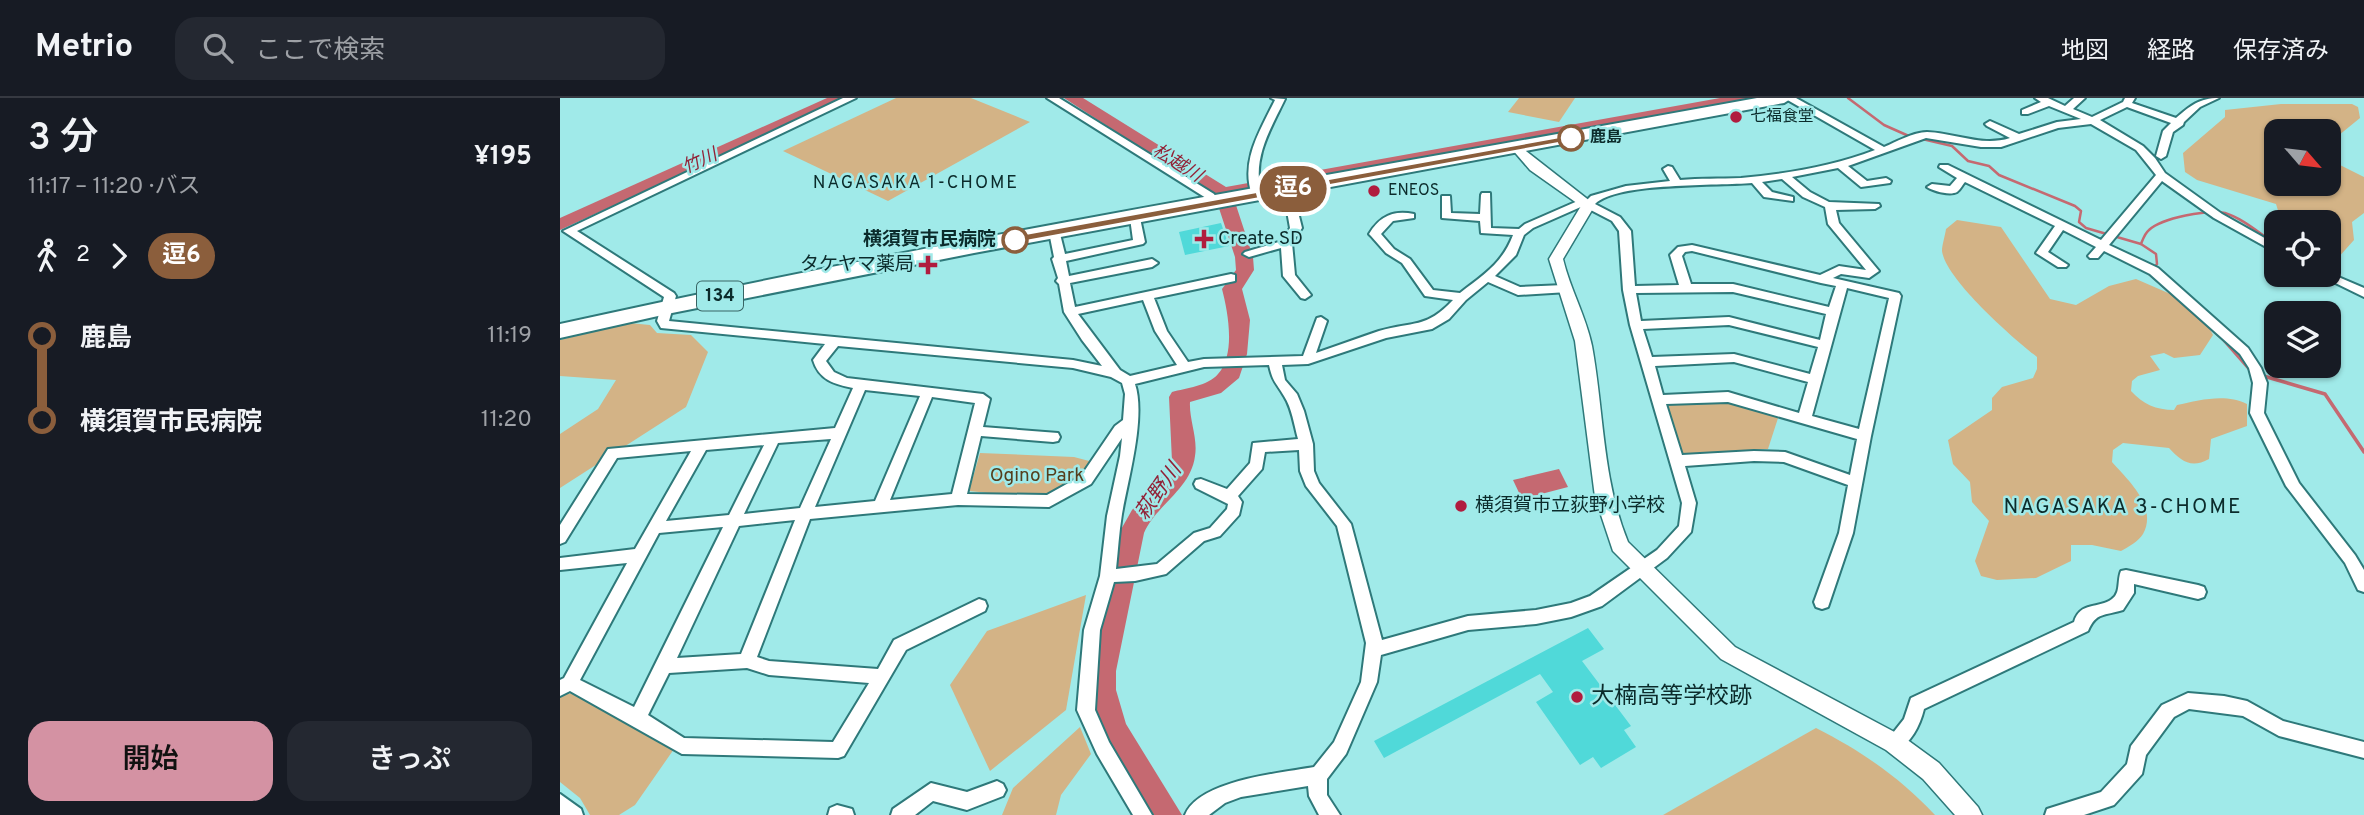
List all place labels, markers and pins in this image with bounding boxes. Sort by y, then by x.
place label: 七福食堂 [1750,107,1814,127]
marker: 七福食堂 [1728,109,1744,125]
marker: 鹿島 [1558,125,1584,151]
place label: 鹿島 [1590,128,1622,148]
place label: ENEOS [1388,181,1439,201]
marker: ENEOS [1366,183,1382,199]
marker: 横須賀市民病院 [1002,227,1028,253]
place label: Create SD [1218,227,1303,251]
place label: 横須賀市民病院 [863,228,996,252]
marker: Create SD [1196,231,1212,247]
place label: タケヤマ薬局 [800,253,914,277]
marker: タケヤマ薬局 [920,257,936,273]
place label: 横須賀市立荻野小学校 [1475,494,1665,518]
marker: 横須賀市立荻野小学校 [1453,498,1469,514]
place label: 大楠高等学校跡 [1591,683,1752,712]
marker: 大楠高等学校跡 [1569,689,1585,705]

